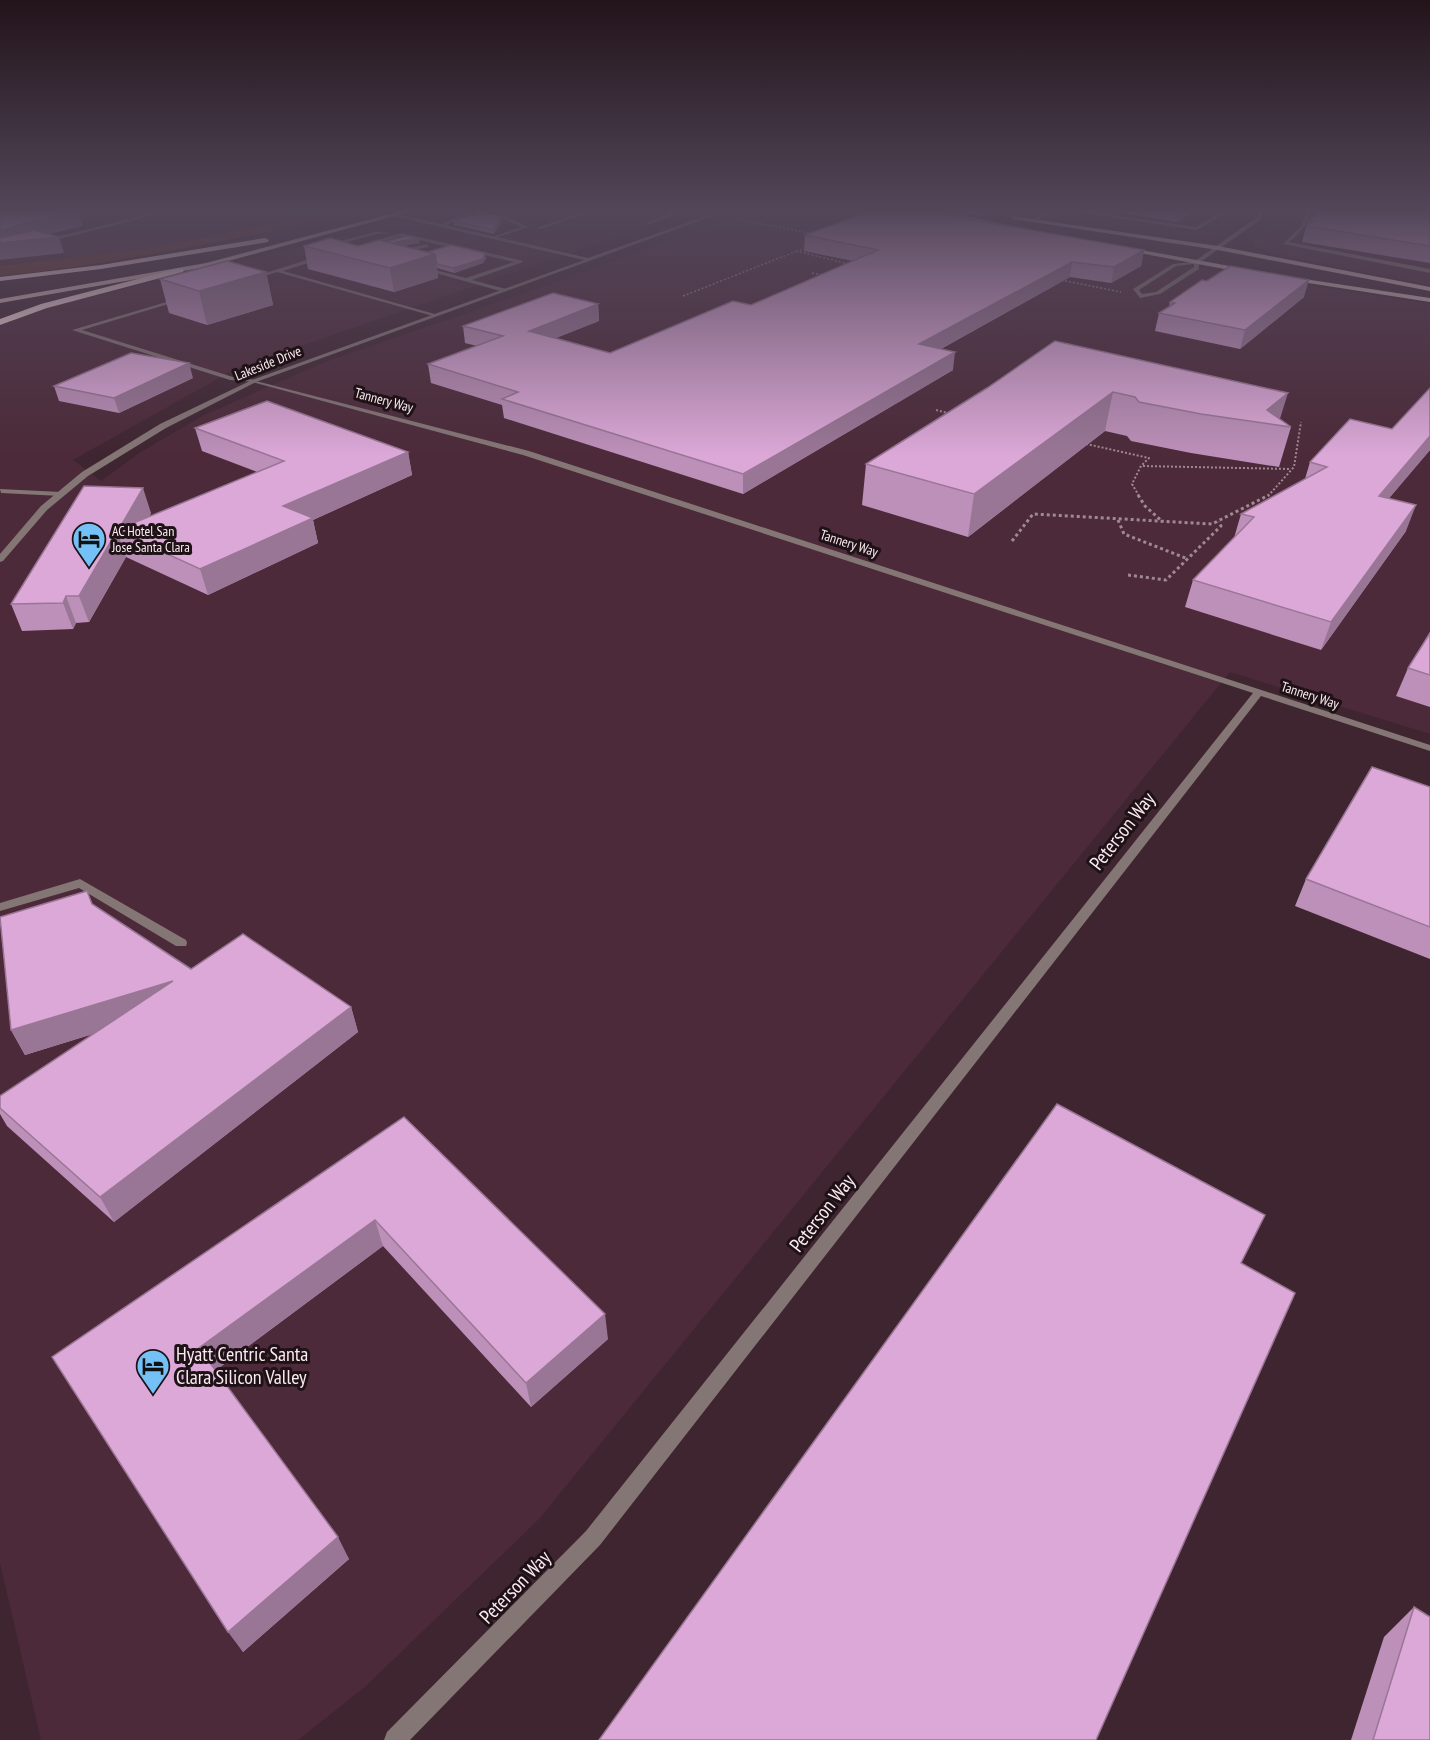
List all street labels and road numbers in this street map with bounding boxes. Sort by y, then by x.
street label: Lakeside Drive [232,341,304,385]
street label: Tannery Way [353,384,416,417]
street label: Tannery Way [818,525,881,561]
street label: Tannery Way [1279,677,1342,713]
street label: Peterson Way [1083,786,1161,875]
street label: Peterson Way [783,1168,861,1257]
street label: Peterson Way [474,1544,557,1629]

